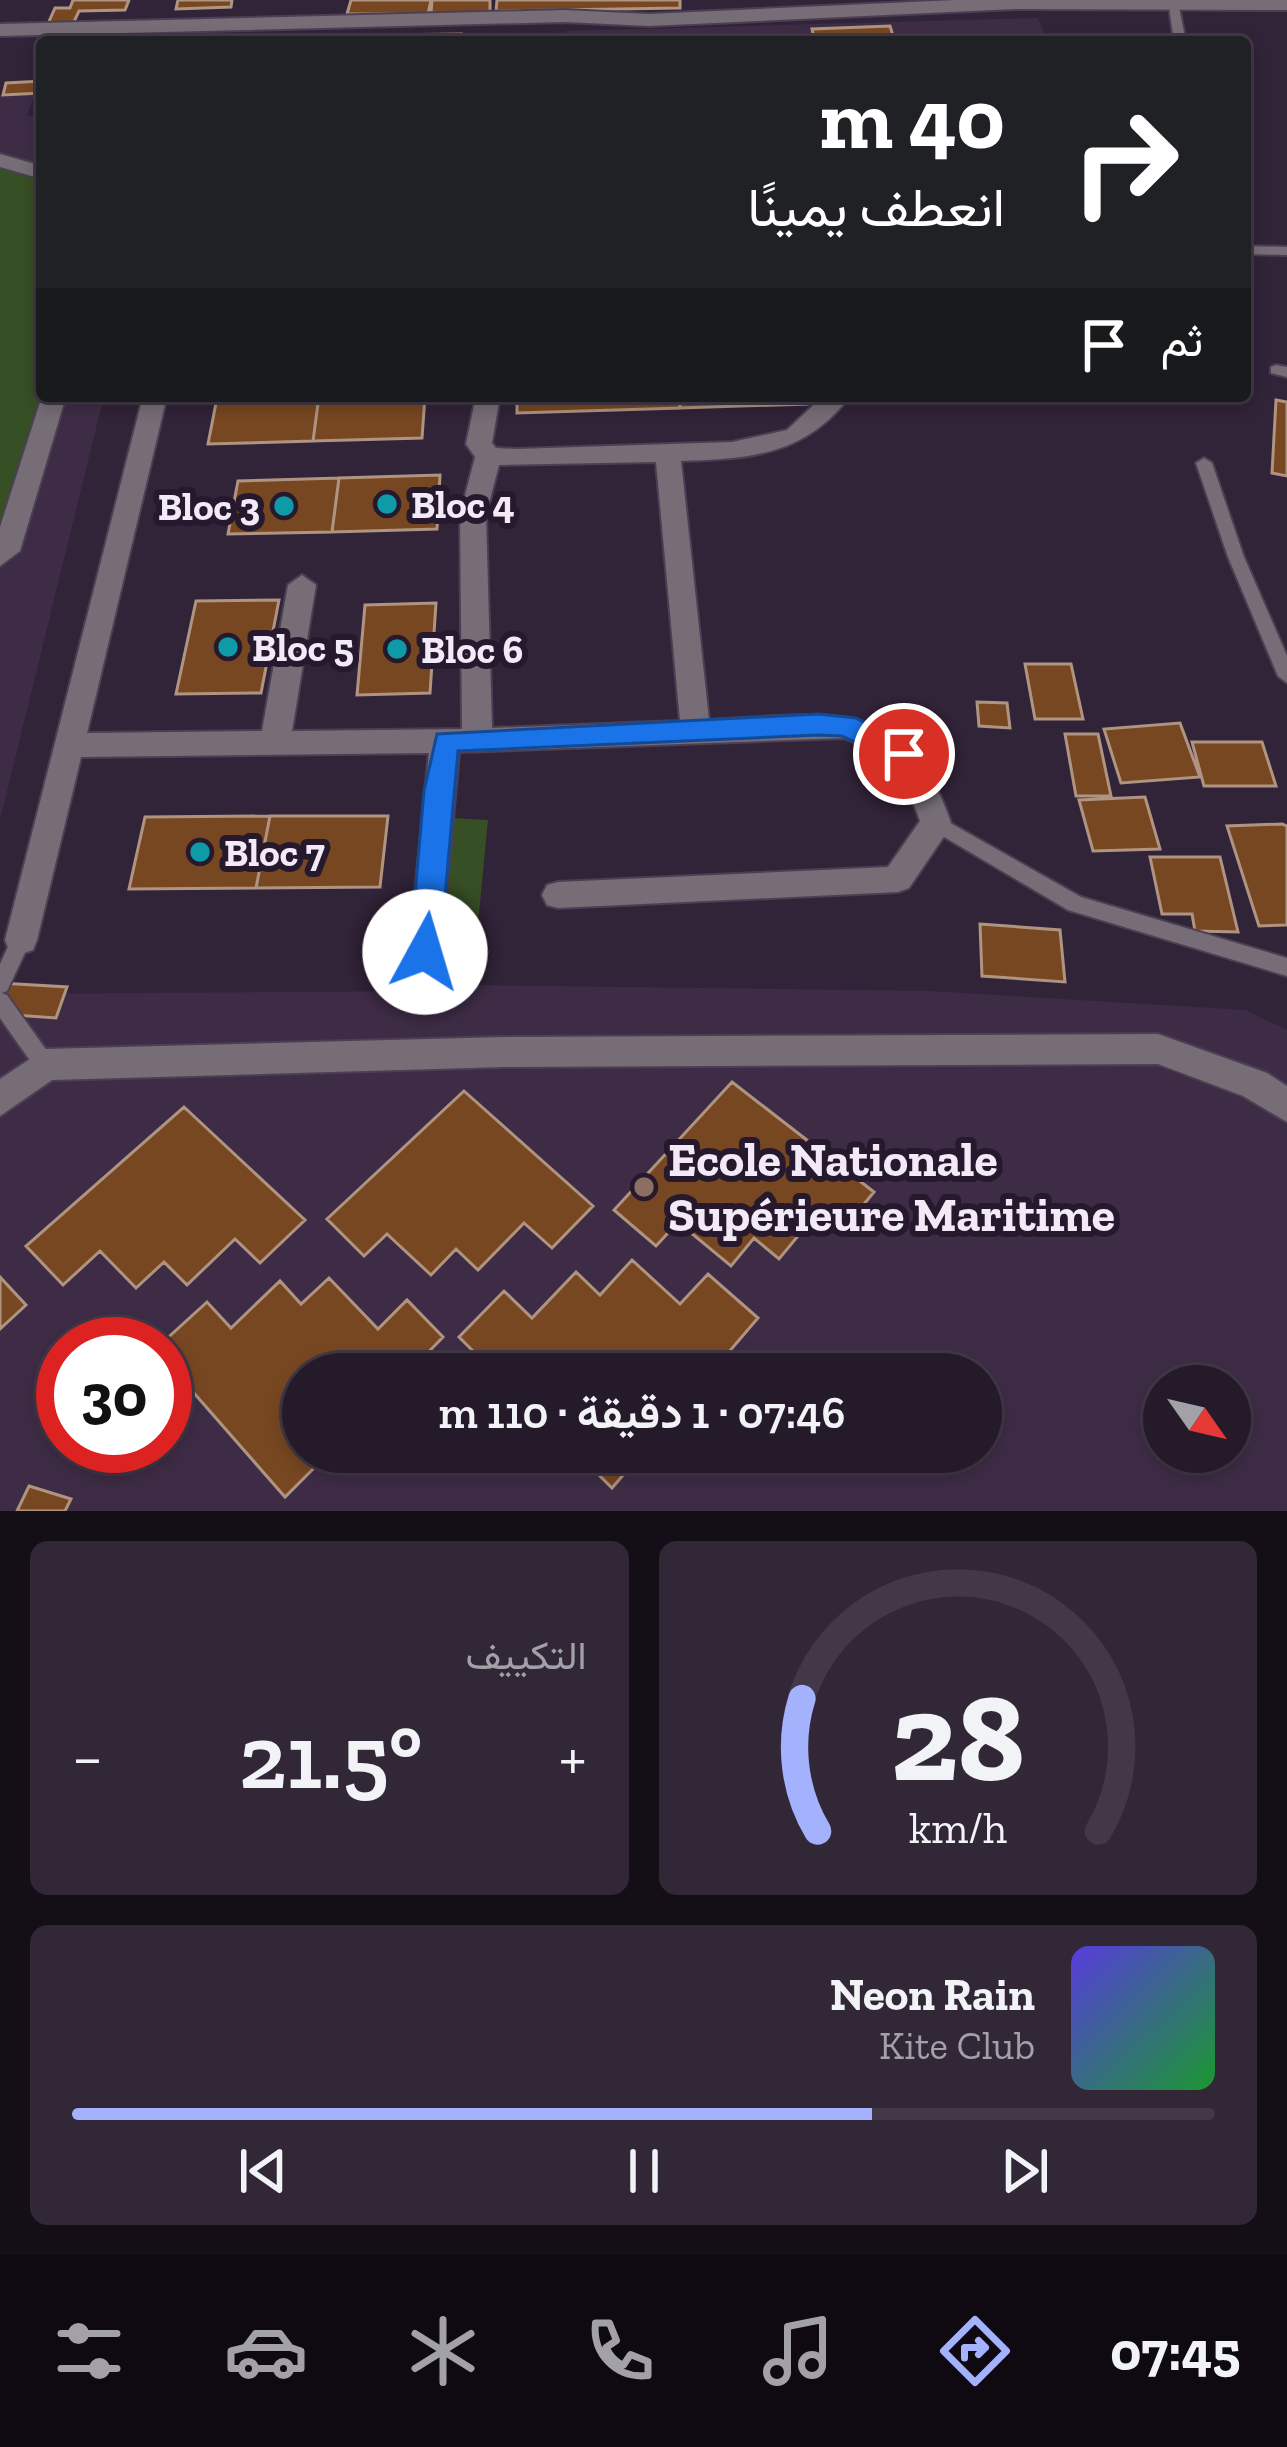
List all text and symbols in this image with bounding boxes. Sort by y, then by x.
text: 40 m [819,69,1005,170]
icon: right [1047,84,1203,240]
text: انعطف يمينًا [748,175,1005,240]
icon: arrive [1071,312,1137,378]
text: ثم [1161,314,1203,368]
place label: Bloc 4 [411,481,515,528]
place label: Bloc 3 [158,483,260,530]
marker: Bloc 4 [374,491,400,517]
marker: Bloc 3 [271,493,297,519]
place label: Bloc 5 [252,624,354,671]
place label: Bloc 6 [421,626,523,673]
marker: Bloc 5 [215,634,241,660]
marker: Bloc 6 [384,636,410,662]
pin [853,703,955,805]
icon: arrive [871,721,937,787]
place label: Bloc 7 [224,829,325,876]
marker: Bloc 7 [187,839,213,865]
position arrow [362,889,488,1015]
place label: Ecole Nationale Supérieure Maritime [668,1131,1115,1243]
marker: Ecole Nationale Supérieure Maritime [631,1174,657,1200]
speed limit sign: 30 [36,1317,192,1473]
north arrow [1143,1365,1251,1473]
map controls [1143,1365,1251,1473]
text: 07:46 · 1 دقيقة · 110 m [439,1386,845,1440]
text: التكييف [466,1632,587,1679]
text: 28 [891,1662,1025,1812]
text: 21.5° [239,1703,423,1811]
text: − [72,1718,103,1797]
text: + [559,1718,587,1797]
text: km/h [909,1803,1007,1854]
text: Neon Rain [830,1968,1035,2022]
text: Kite Club [879,2022,1035,2069]
icon: previous [230,2138,296,2204]
icon: pause [611,2138,677,2204]
icon: next [992,2138,1058,2204]
icon: filters [47,2309,131,2393]
icon: car [224,2309,308,2393]
icon: climate [401,2309,485,2393]
icon: phone [578,2309,662,2393]
icon: music [756,2309,840,2393]
icon: directions [933,2309,1017,2393]
text: 07:45 [1110,2319,1240,2384]

